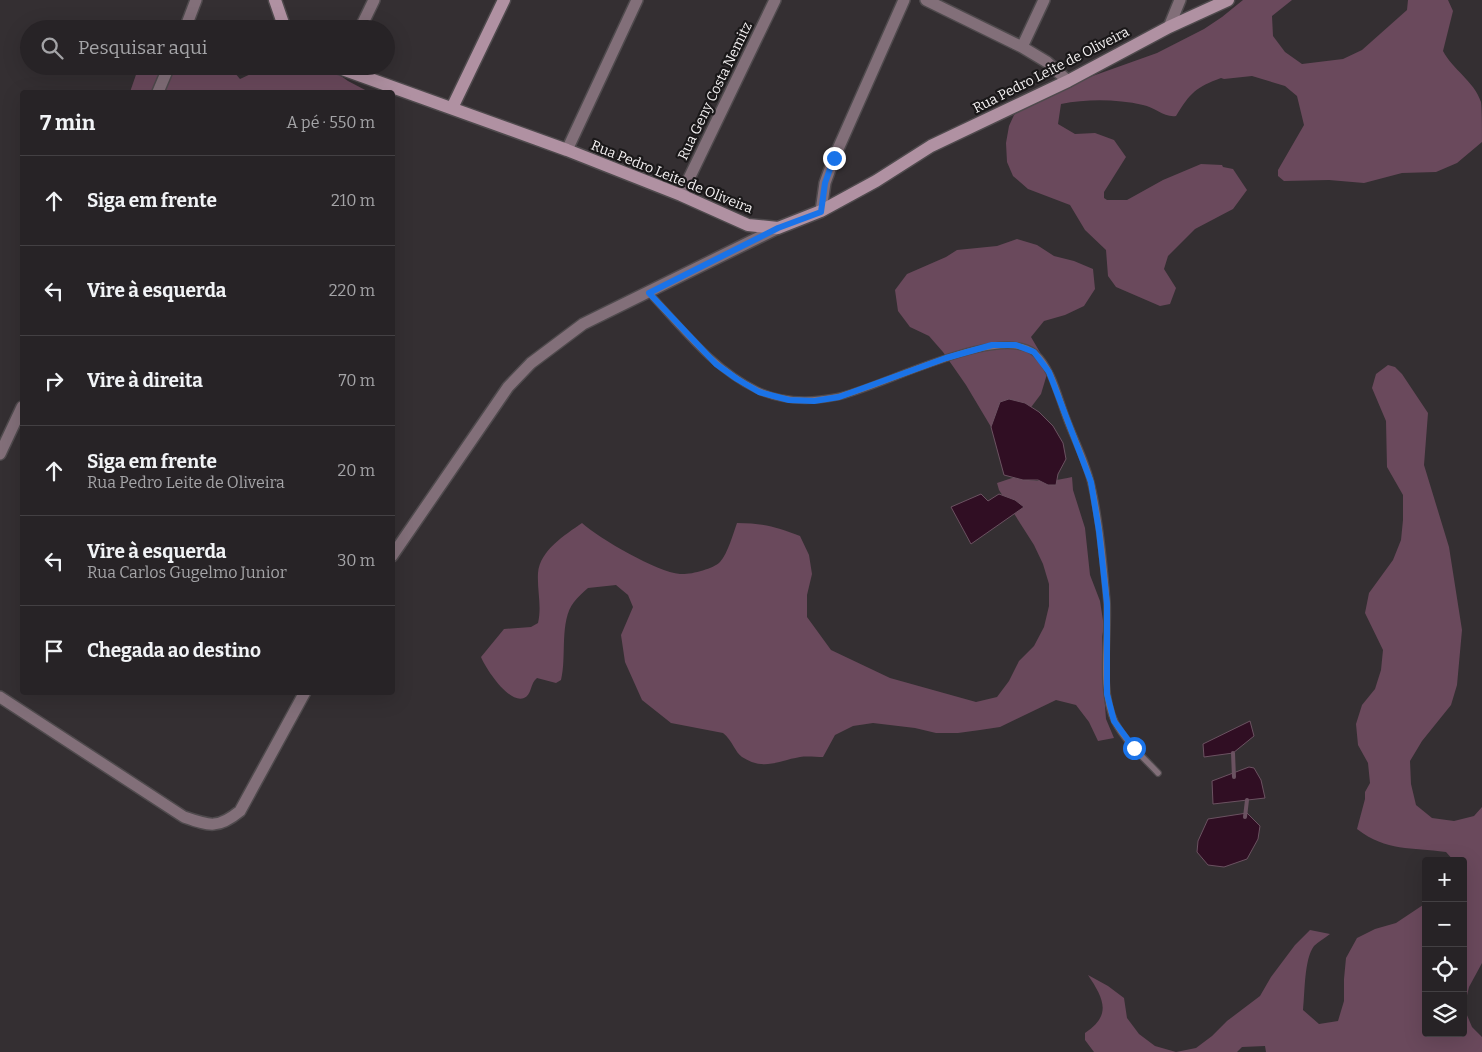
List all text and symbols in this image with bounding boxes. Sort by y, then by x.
street label: Rua Geny Costa Nemitz [674,19,756,163]
search box [20,20,395,75]
street label: Rua Pedro Leite de Oliveira [970,23,1132,117]
icon: search [38,34,66,62]
text: Pesquisar aqui [78,36,207,59]
text: 7 min [40,110,95,136]
text: A pé · 550 m [287,113,375,132]
street label: Rua Pedro Leite de Oliveira [589,137,756,217]
route end [823,147,846,170]
icon: ahead [40,187,68,215]
text: Siga em frente [87,189,217,212]
text: 210 m [331,191,375,210]
icon: left [40,277,68,305]
text: Vire à esquerda [87,279,226,302]
text: 220 m [329,281,375,300]
icon: right [40,367,68,395]
text: Vire à direita [87,369,203,392]
text: 70 m [339,371,375,390]
text: Siga em frente [87,450,217,473]
icon: ahead [40,457,68,485]
text: 20 m [338,461,375,480]
text: Rua Pedro Leite de Oliveira [87,473,285,492]
text: Vire à esquerda [87,540,226,563]
icon: left [40,547,68,575]
text: 30 m [337,551,375,570]
text: Rua Carlos Gugelmo Junior [87,563,287,582]
icon: arrive [40,637,68,665]
text: Chegada ao destino [87,639,261,662]
route start [1123,737,1146,760]
map controls [1422,857,1467,1037]
button: + [1422,857,1467,902]
button: − [1422,902,1467,947]
button: locate [1422,947,1467,992]
button: layers [1422,992,1467,1037]

